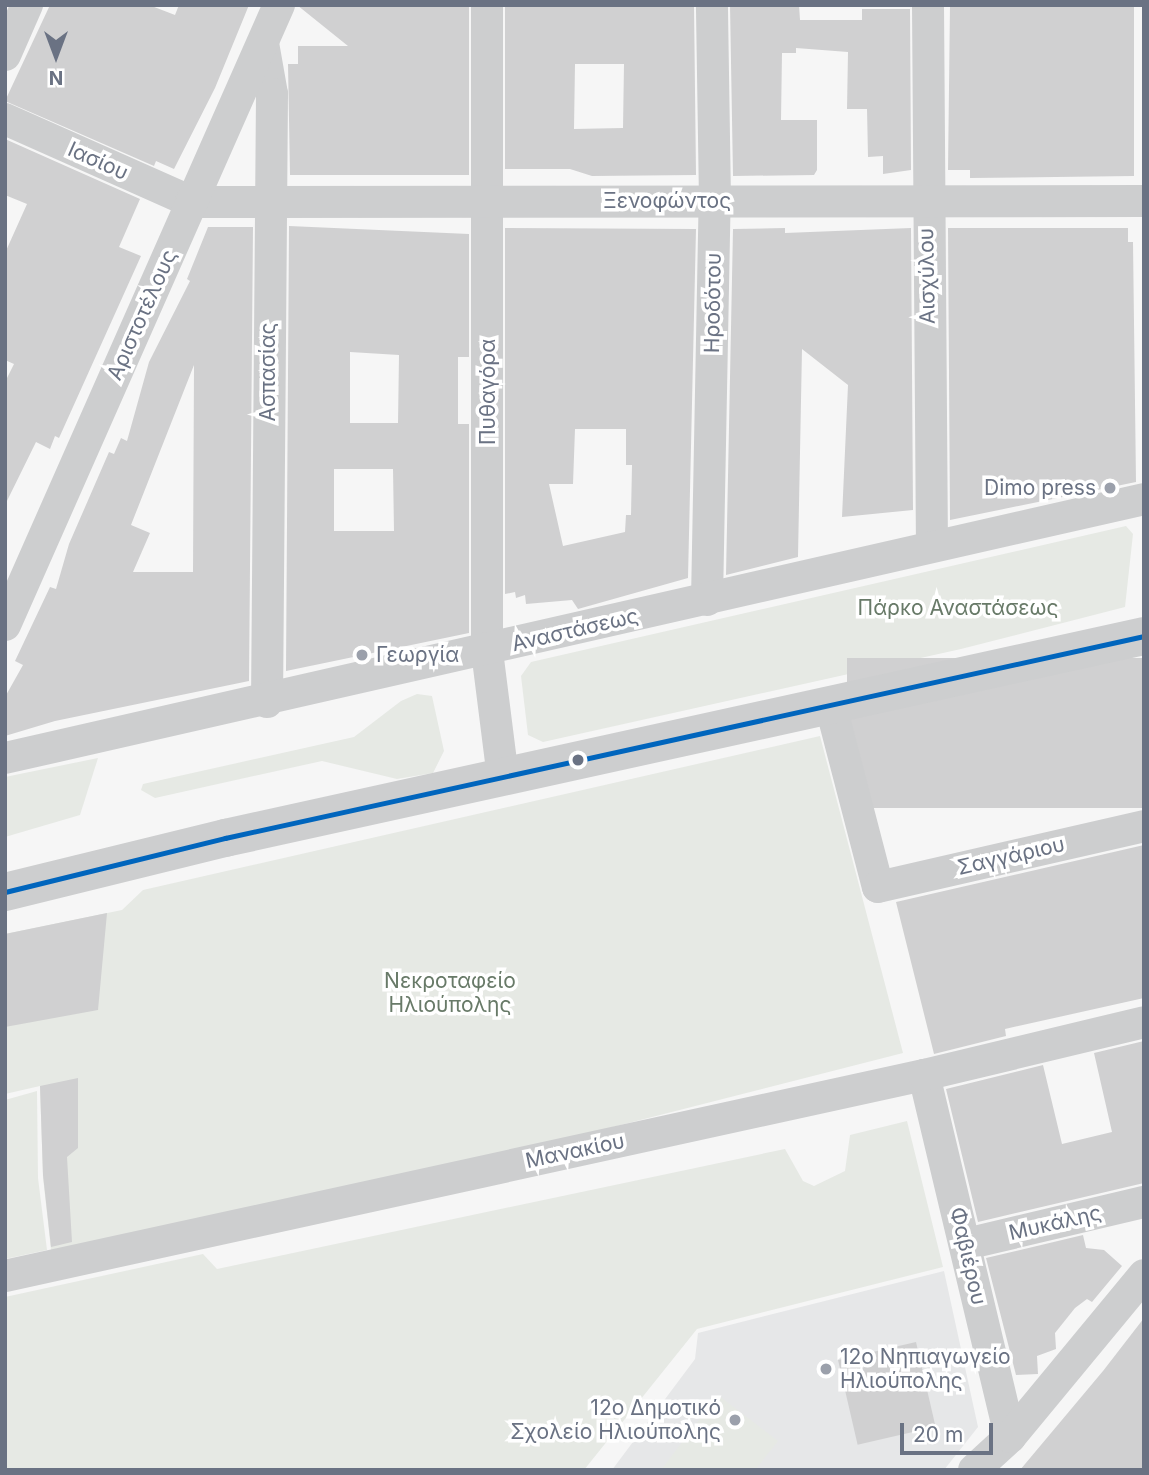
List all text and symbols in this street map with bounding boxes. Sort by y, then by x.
north arrow [21,21,91,91]
text: N [49,66,63,89]
street label: Ιασίου [64,137,132,185]
street label: Ξενοφώντος [603,188,731,214]
street label: Αισχύλου [914,228,940,324]
street label: Αριστοτέλους [102,246,182,384]
street label: Ηροδότου [700,253,726,353]
street label: Ασπασίας [255,322,281,422]
street label: Πυθαγόρα [475,339,501,445]
place label: Dimo press [984,475,1096,501]
marker: Dimo press [1102,480,1118,496]
park label: Πάρκο Αναστάσεως [858,595,1058,621]
street label: Αναστάσεως [509,603,641,657]
place label: Γεωργία [376,642,459,668]
marker: Γεωργία [354,647,370,663]
unlabelled marker [571,753,585,767]
street label: Σαγγάριου [955,831,1067,881]
park label: Νεκροταφείο Ηλιούπολης [384,968,516,1018]
street label: Μανακίου [523,1128,627,1174]
street label: Μυκάλης [1006,1200,1104,1246]
street label: Φαβιέρου [944,1205,992,1307]
place label: 12ο Νηπιαγωγείο Ηλιούπολης [840,1344,1011,1394]
marker: 12ο Νηπιαγωγείο Ηλιούπολης [818,1361,834,1377]
place label: 12ο Δημοτικό Σχολείο Ηλιούπολης [510,1395,721,1445]
scale bar [904,1408,997,1452]
marker: 12ο Δημοτικό Σχολείο Ηλιούπολης [727,1412,743,1428]
text: 20 m [913,1422,963,1447]

